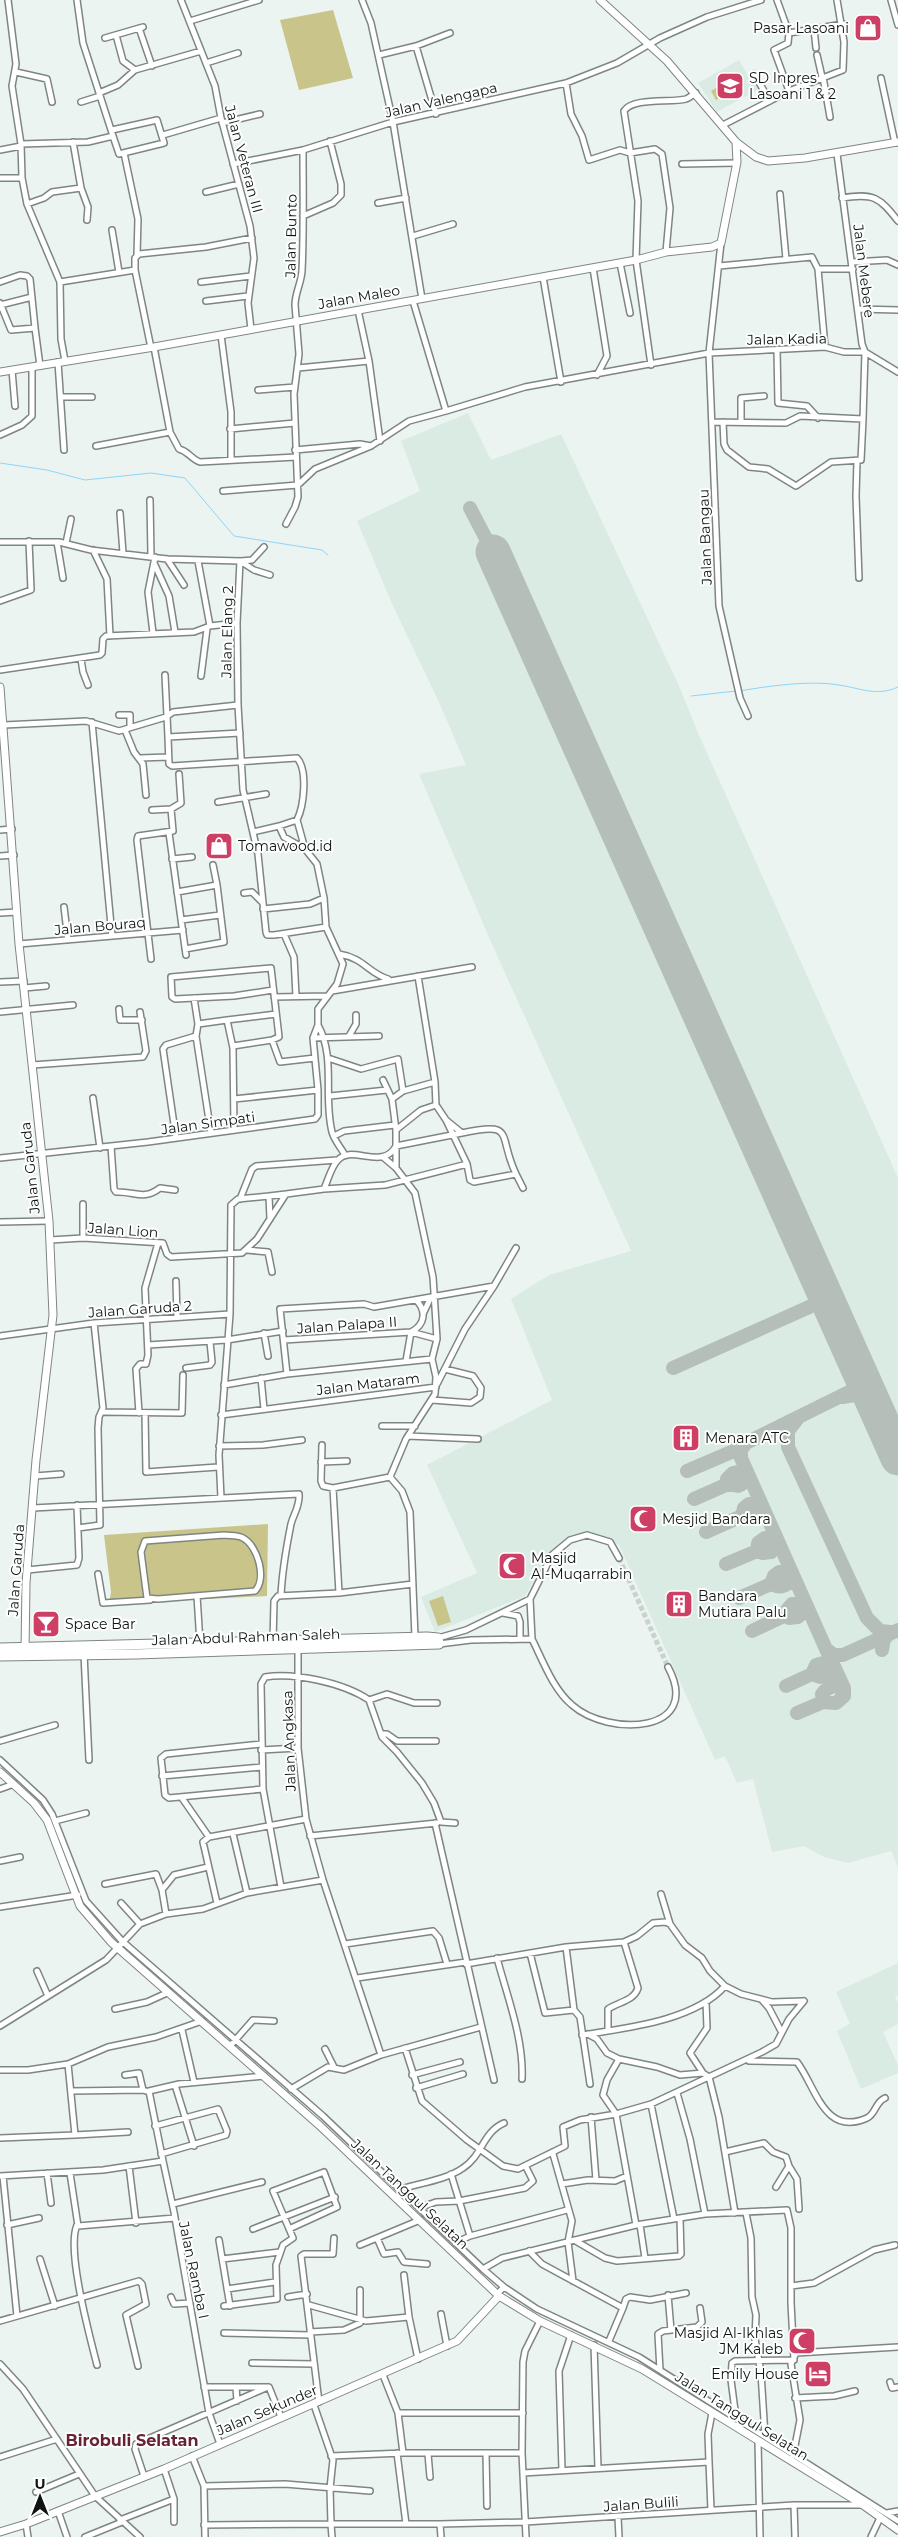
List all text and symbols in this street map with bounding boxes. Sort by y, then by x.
shop icon: Pasar Lasoani [853,13,883,43]
place label: Pasar Lasoani [753,19,849,37]
place label: SD Inpres Lasoani 1 & 2 [749,69,836,103]
school or university icon: SD Inpres Lasoani 1 & 2 [715,71,745,101]
street label: Jalan Valengapa [382,78,499,122]
street label: Jalan Veteran III [221,102,267,215]
street label: Jalan Bunto [281,194,301,279]
street label: Jalan Mebere [849,222,879,319]
street label: Jalan Maleo [316,281,402,313]
street label: Jalan Kadia [746,329,827,349]
street label: Jalan Bangau [694,489,716,586]
street label: Jalan Elang 2 [217,586,237,679]
shop icon: Tomawood.id [204,831,234,861]
place label: Tomawood.id [238,837,332,855]
street label: Jalan Bouraq [52,913,147,939]
street label: Jalan Simpati [159,1107,256,1139]
street label: Jalan Garuda [16,1121,44,1216]
street label: Jalan Lion [86,1218,159,1241]
street label: Jalan Garuda 2 [87,1296,192,1322]
street label: Jalan Palapa II [295,1313,398,1338]
street label: Jalan Mataram [314,1369,421,1399]
building icon: Menara ATC [671,1423,701,1453]
place label: Menara ATC [705,1429,789,1447]
mosque icon: Mesjid Bandara [628,1504,658,1534]
place label: Mesjid Bandara [662,1510,771,1528]
street label: Jalan Garuda [4,1523,28,1618]
place label: Masjid Al-Muqarrabin [531,1549,632,1583]
mosque icon: Masjid Al-Muqarrabin [497,1551,527,1581]
place label: Bandara Mutiara Palu [698,1587,787,1621]
building icon: Bandara Mutiara Palu [664,1589,694,1619]
bar icon: Space Bar [31,1609,61,1639]
place label: Space Bar [65,1615,136,1633]
street label: Jalan Abdul Rahman Saleh [150,1625,341,1649]
street label: Jalan Angkasa [278,1690,300,1793]
street label: Jalan Tanggul Selatan [347,2134,472,2253]
street label: Jalan Ramba I [175,2219,213,2320]
place label: Masjid Al-Ikhlas JM Kaleb [674,2324,783,2358]
mosque icon: Masjid Al-Ikhlas JM Kaleb [787,2326,817,2356]
hotel icon: Emily House [803,2359,833,2389]
place label: Emily House [711,2365,799,2383]
street label: Jalan Tanggul Selatan [671,2367,812,2464]
street label: Jalan Sekunder [213,2380,321,2440]
district label: Birobuli Selatan [65,2431,199,2450]
north arrow [15,2472,65,2522]
text: U [34,2475,46,2493]
street label: Jalan Bulili [602,2492,679,2516]

